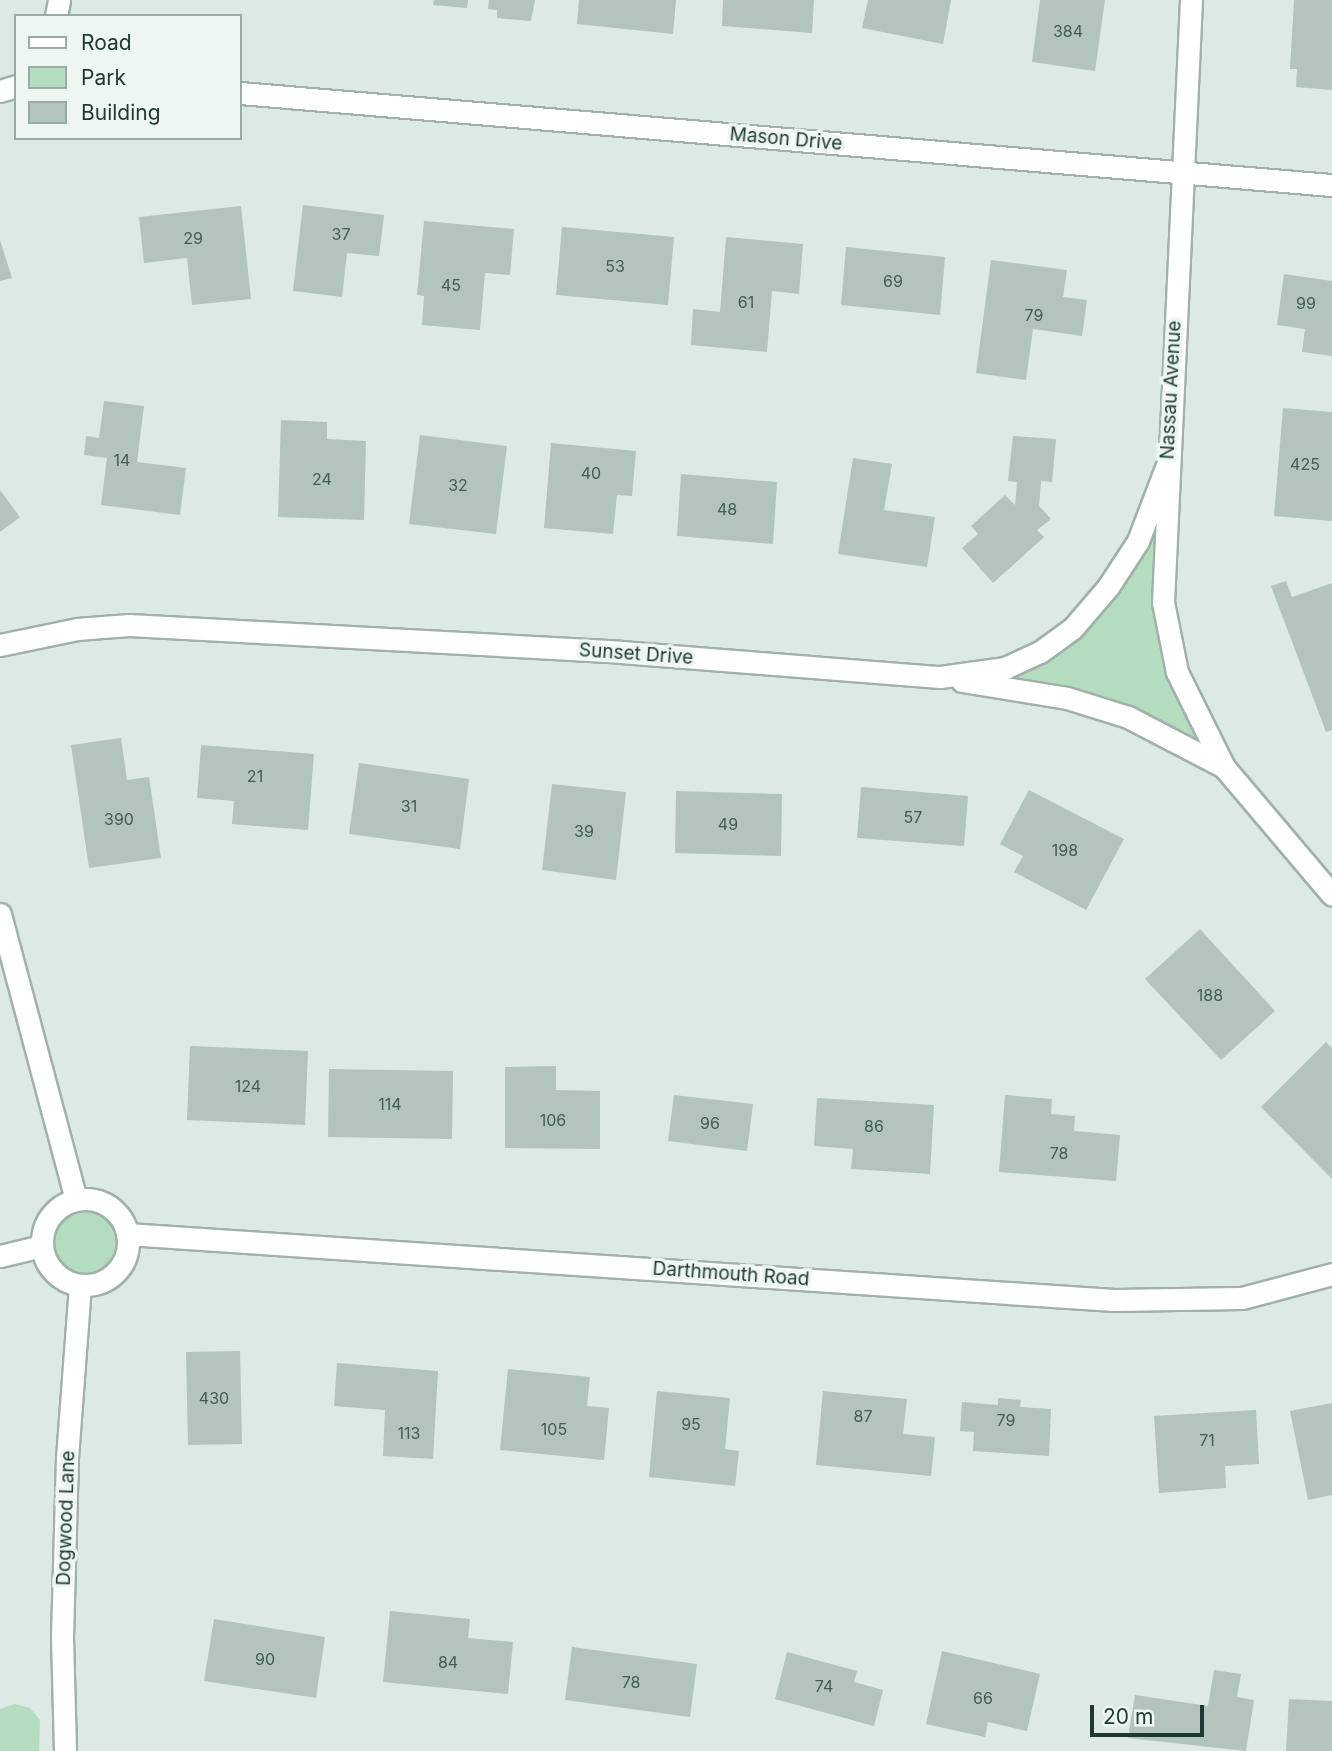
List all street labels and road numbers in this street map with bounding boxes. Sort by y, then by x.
street label: Mason Drive [729,123,843,155]
street label: Nassau Avenue [1156,320,1186,460]
street label: Sunset Drive [578,639,694,669]
street label: Darthmouth Road [652,1257,810,1291]
street label: Dogwood Lane [52,1450,80,1586]

